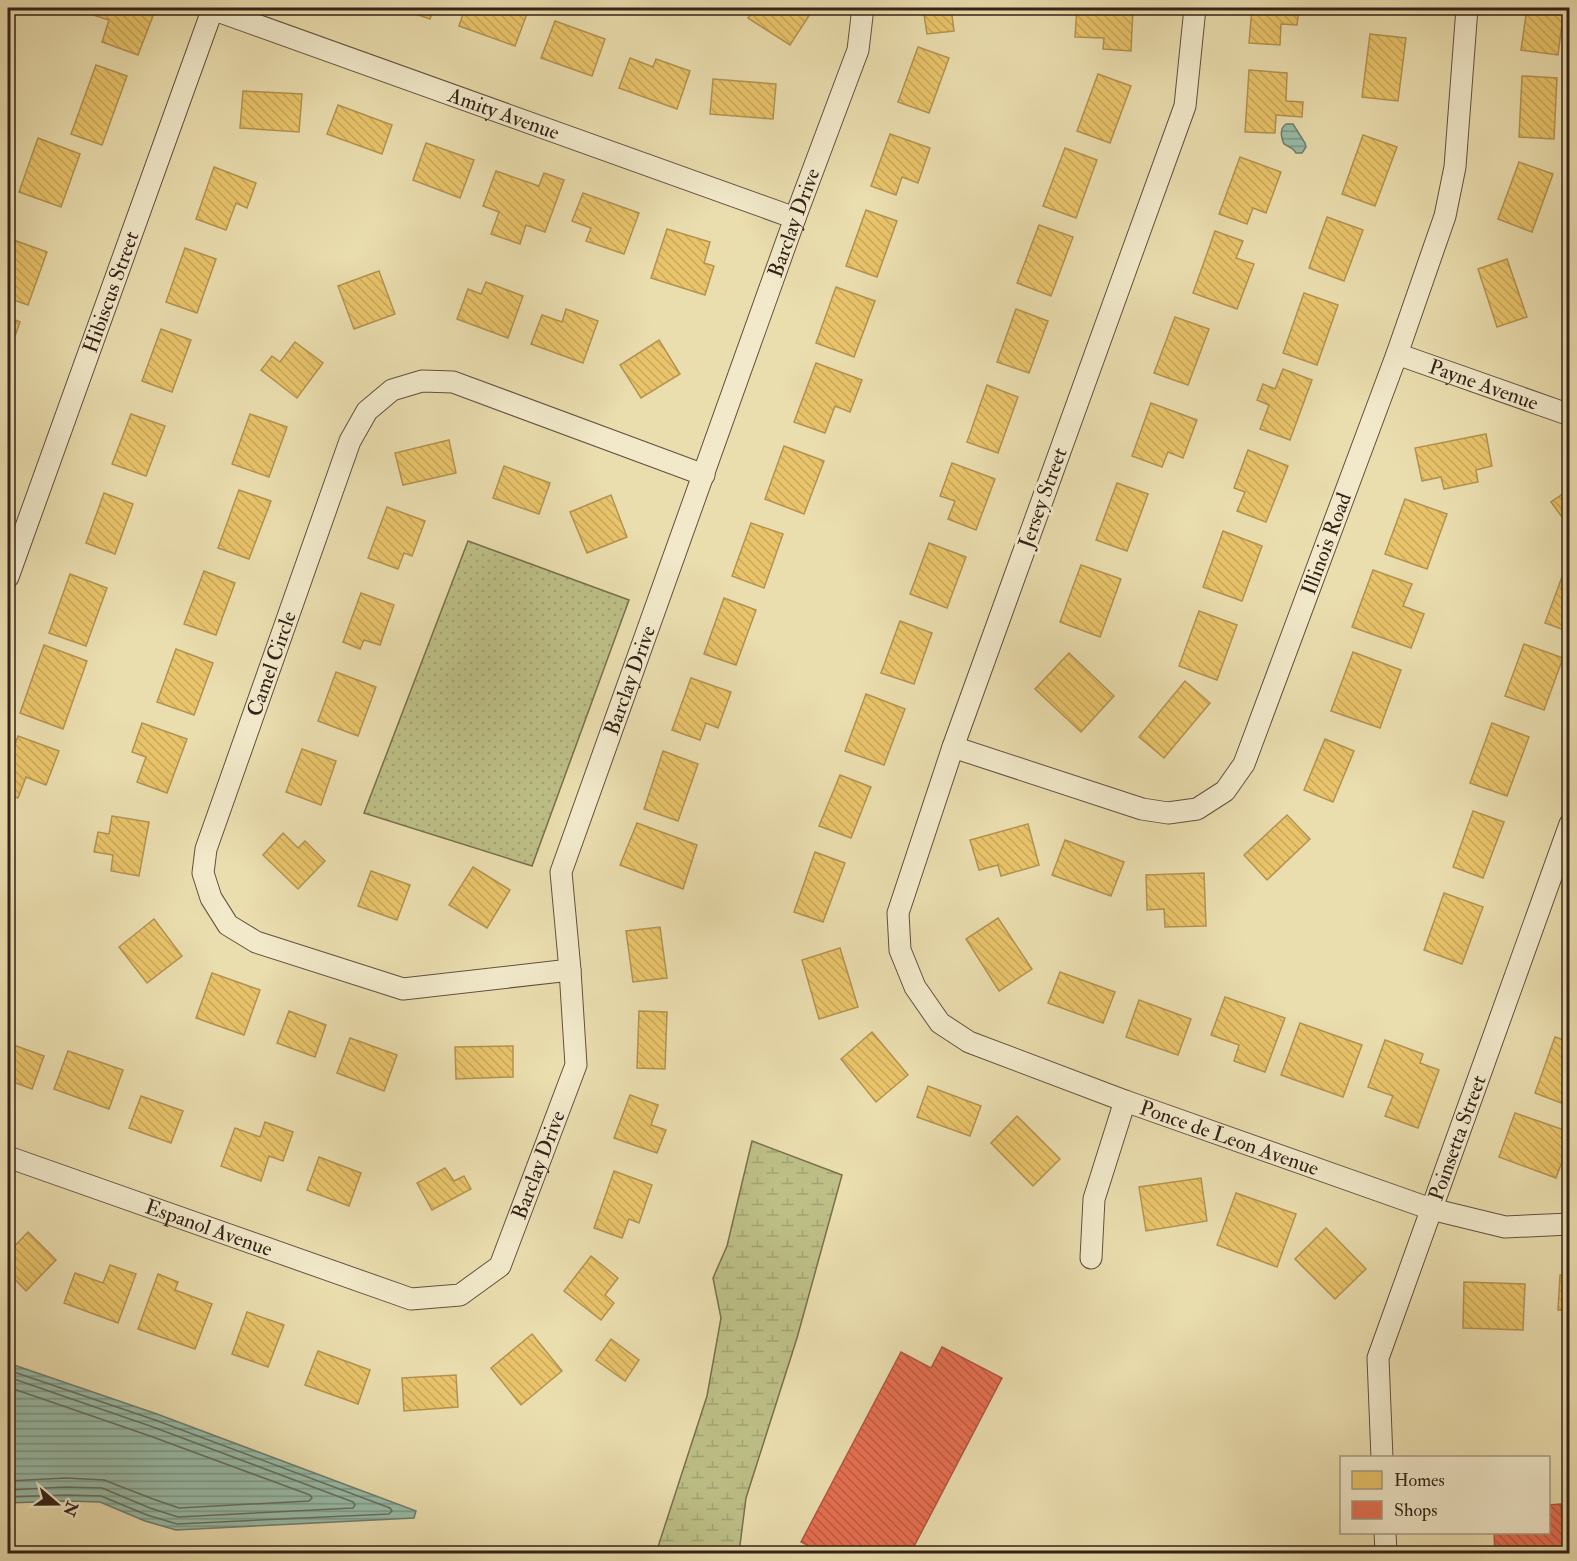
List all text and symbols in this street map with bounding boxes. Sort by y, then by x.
street label: Amity Avenue [444,81,563,146]
street label: Barclay Drive [761,164,826,281]
street label: Hibiscus Street [76,227,145,356]
street label: Payne Avenue [1425,353,1542,416]
street label: Jersey Street [1012,444,1074,553]
street label: Illinois Road [1295,488,1358,598]
street label: Camel Circle [240,607,302,720]
street label: Barclay Drive [598,622,662,739]
street label: Poinsetta Street [1422,1071,1492,1204]
street label: Ponce de Leon Avenue [1136,1094,1323,1182]
street label: Barclay Drive [505,1106,571,1223]
street label: Espanol Avenue [142,1193,276,1263]
legend [1340,1456,1550,1534]
text: Homes [1394,1469,1445,1492]
north arrow [27,1474,87,1534]
text: N [58,1498,82,1520]
text: Shops [1394,1499,1437,1522]

